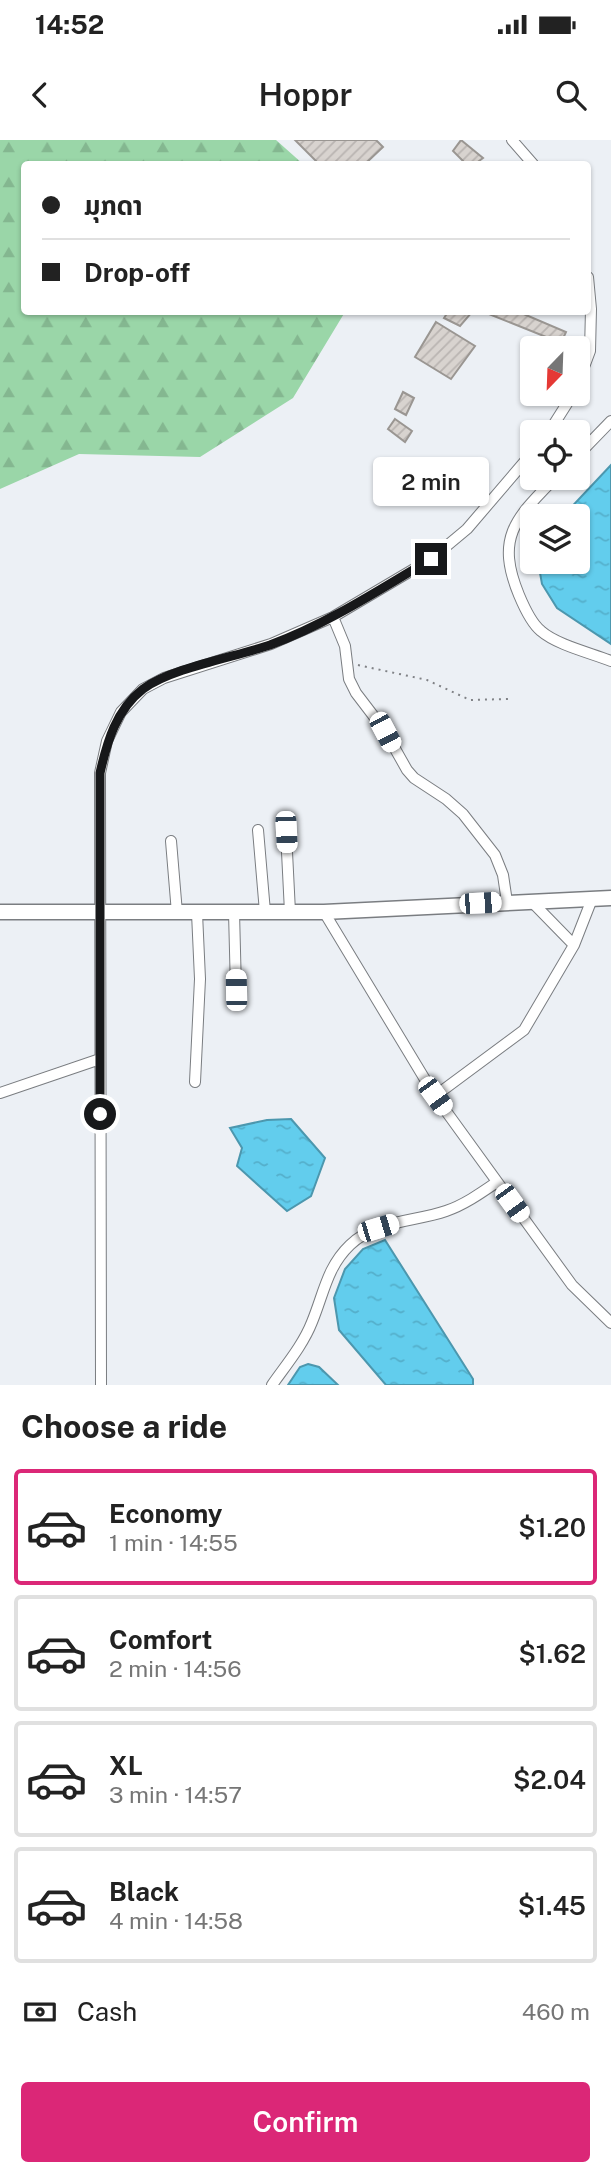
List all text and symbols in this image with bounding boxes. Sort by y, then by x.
text: 14:52 [35,9,104,40]
icon: back [21,76,59,114]
text: Hoppr [259,76,352,113]
icon: search [552,76,590,114]
text: ມຸກດາ [84,190,142,221]
text: Drop-off [84,257,190,288]
north arrow [520,336,590,406]
map controls [520,336,590,574]
button: locate [520,420,590,490]
callout: 2 min [373,458,489,506]
text: 2 min [401,468,461,495]
button: layers [520,504,590,574]
route end [415,543,447,575]
car [366,709,405,755]
car [275,810,298,854]
car [459,891,502,915]
car [226,969,247,1011]
car [415,1073,456,1119]
route start [84,1098,116,1130]
car [492,1180,533,1226]
car [355,1212,402,1244]
text: Choose a ride [21,1408,227,1445]
icon: car [25,1496,88,1559]
text: Economy [109,1498,222,1529]
text: $1.20 [518,1512,586,1543]
text: 1 min · 14:55 [109,1529,238,1556]
icon: car [25,1622,88,1685]
text: Comfort [109,1624,212,1655]
text: $1.62 [518,1638,586,1669]
text: 2 min · 14:56 [109,1655,242,1682]
icon: car [25,1748,88,1811]
text: XL [109,1750,143,1781]
text: $2.04 [513,1764,586,1795]
text: 3 min · 14:57 [109,1781,242,1808]
icon: car [25,1874,88,1937]
text: Black [109,1876,179,1907]
text: $1.45 [518,1890,586,1921]
text: 4 min · 14:58 [109,1907,243,1934]
icon: cash [21,1993,59,2031]
text: Cash [77,1996,137,2027]
text: 460 m [522,1998,590,2025]
button: Confirm [21,2082,590,2162]

